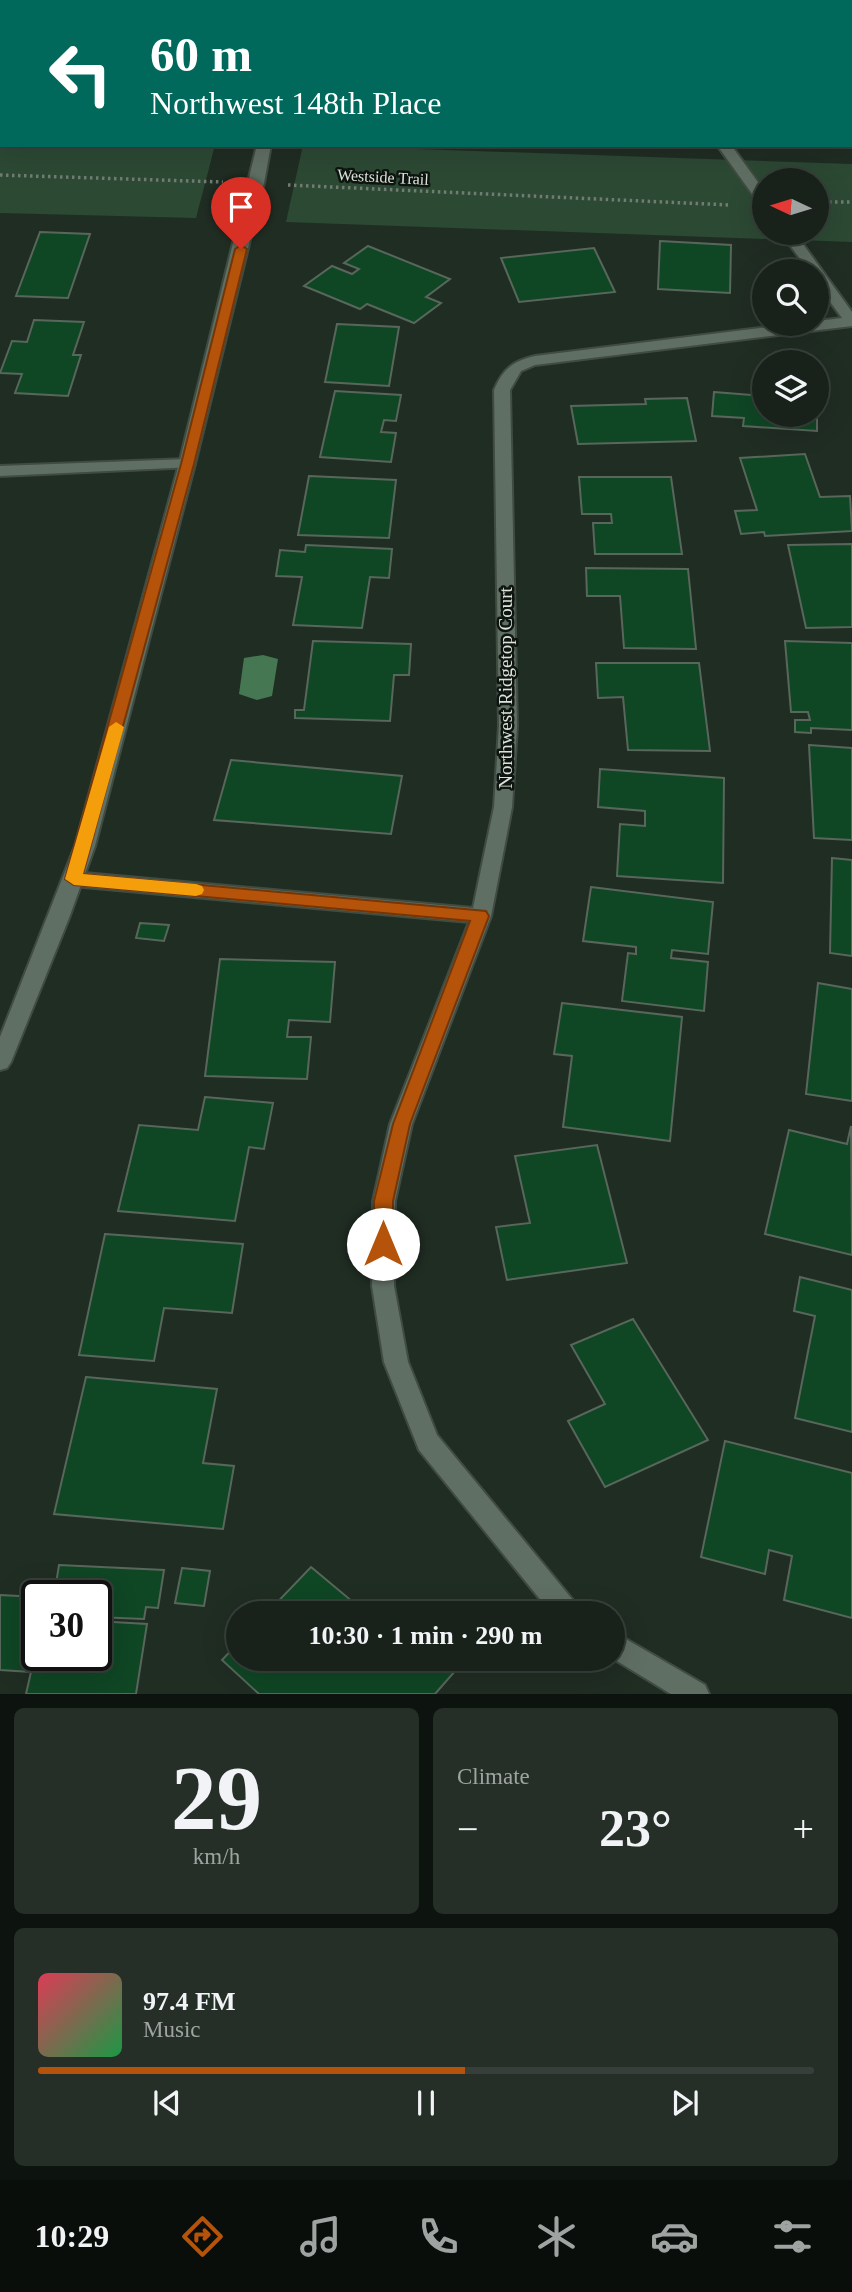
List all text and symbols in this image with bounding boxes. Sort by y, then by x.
text: 60 m [150,27,252,82]
icon: left [35,28,126,119]
text: Northwest 148th Place [150,85,442,121]
street label: Westside Trail [337,166,430,188]
north arrow [752,168,830,245]
map controls [752,168,829,427]
pin [211,177,271,249]
icon: arrive [222,188,260,226]
button: search [752,259,829,336]
button: layers [752,350,829,427]
street label: Northwest Ridgetop Court [495,586,516,789]
position arrow [346,1207,420,1281]
speed limit sign: 30 [21,1580,112,1671]
text: 10:30 · 1 min · 290 m [309,1621,543,1650]
text: 29 [171,1748,262,1849]
text: Climate [457,1764,530,1789]
text: 23° [599,1800,672,1857]
text: − [457,1808,478,1850]
text: + [793,1808,814,1850]
text: km/h [193,1844,240,1869]
text: 97.4 FM [143,1987,235,2016]
text: Music [143,2017,201,2042]
icon: previous [148,2084,186,2122]
icon: pause [407,2084,445,2122]
icon: next [666,2084,704,2122]
icon: directions [178,2212,227,2261]
icon: music [296,2212,345,2261]
icon: phone [414,2212,463,2261]
icon: climate [532,2212,581,2261]
icon: car [650,2212,699,2261]
icon: filters [768,2212,817,2261]
text: 10:29 [35,2218,109,2254]

